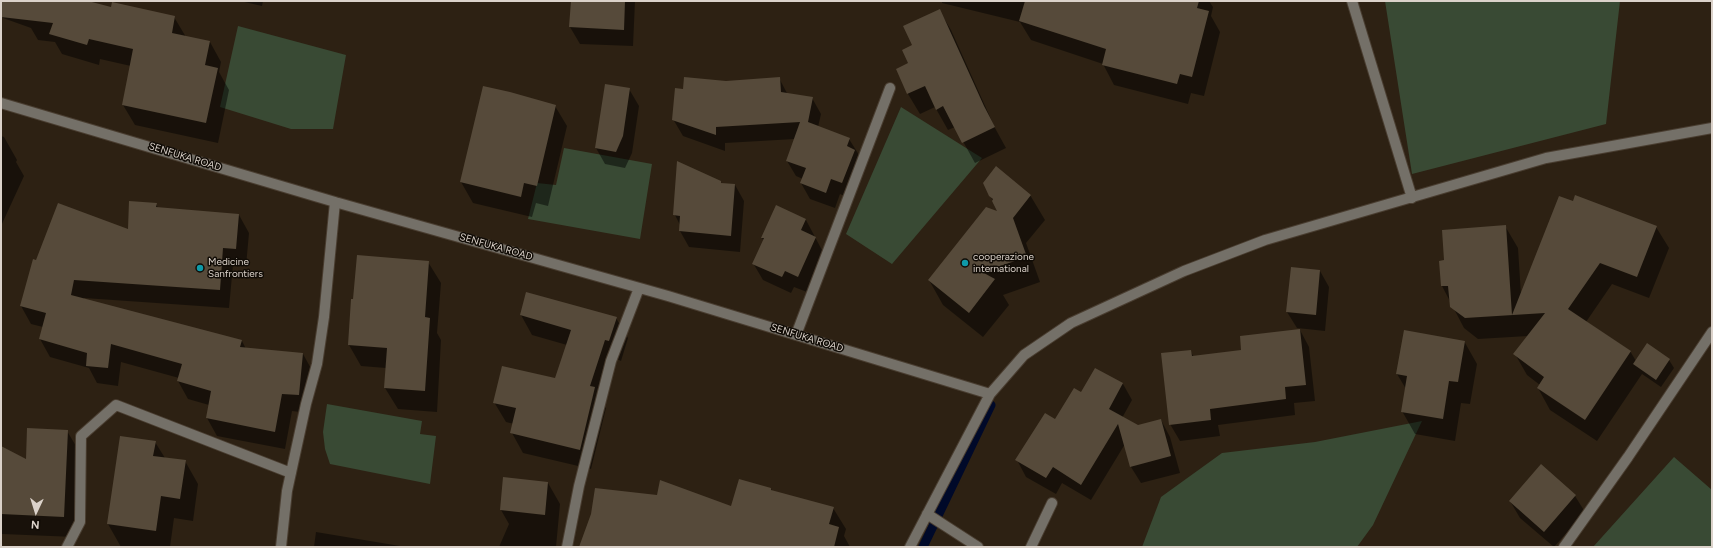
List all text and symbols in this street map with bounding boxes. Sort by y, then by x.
street label: SENFUKA ROAD [147,140,223,174]
street label: SENFUKA ROAD [458,231,534,263]
place label: cooperazione international [973,251,1034,274]
place label: Medicine Sanfrontiers [208,256,263,280]
marker: cooperazione international [960,258,970,268]
marker: Medicine Sanfrontiers [195,263,205,273]
street label: SENFUKA ROAD [769,321,845,355]
north arrow [16,492,56,532]
text: N [30,518,40,531]

